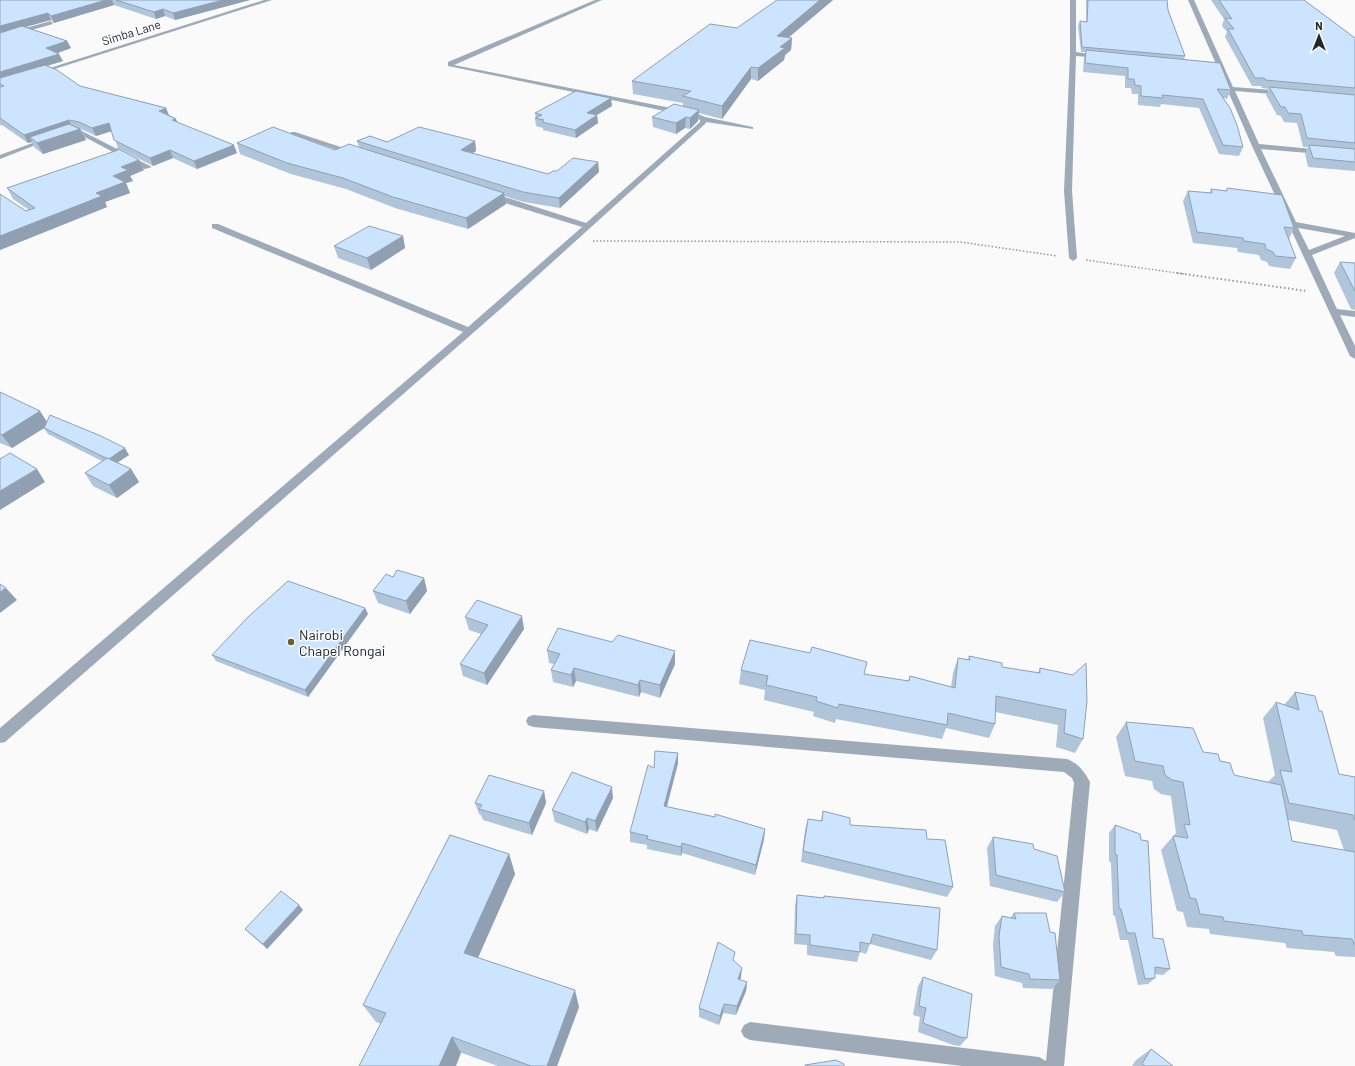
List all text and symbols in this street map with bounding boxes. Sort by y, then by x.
street label: Simba Lane [100,16,162,48]
north arrow [1299,16,1339,56]
text: N [1315,19,1323,32]
place label: Nairobi Chapel Rongai [299,626,385,659]
marker: Nairobi Chapel Rongai [286,637,296,647]

